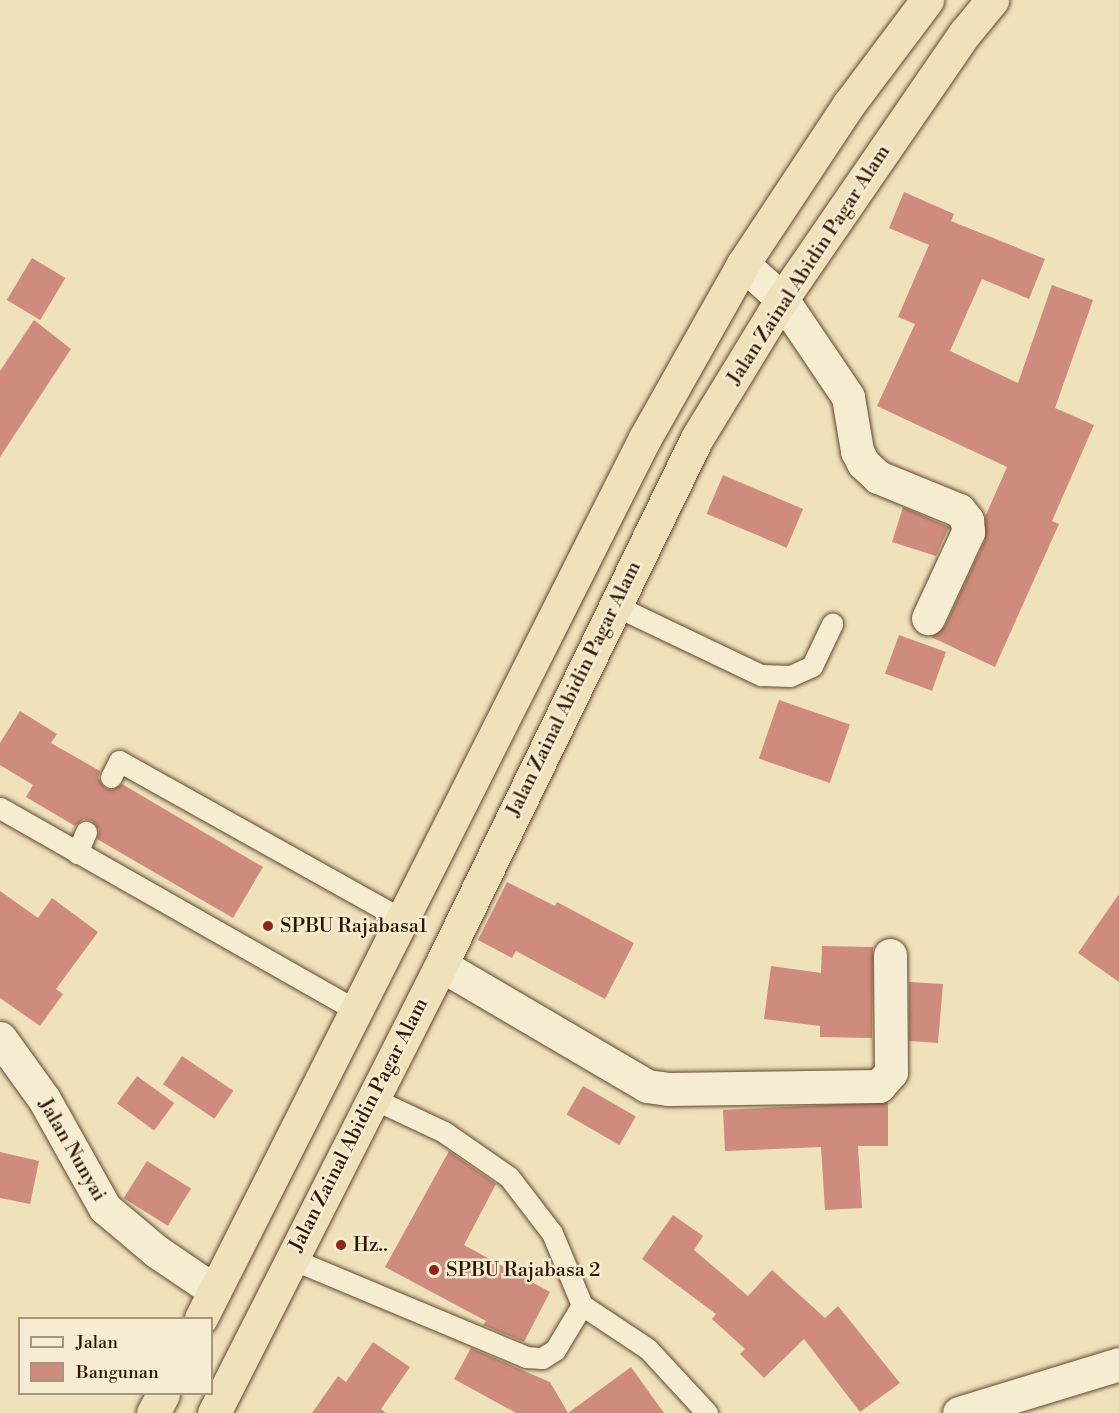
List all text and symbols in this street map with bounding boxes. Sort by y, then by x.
street label: Jalan Zainal Abidin Pagar Alam [722,141,896,389]
street label: Jalan Zainal Abidin Pagar Alam [502,557,646,821]
place label: SPBU Rajabasa1 [280,914,427,938]
marker: SPBU Rajabasa1 [261,919,275,933]
street label: Jalan Zainal Abidin Pagar Alam [284,994,434,1256]
street label: Jalan Nunyai [33,1094,111,1206]
place label: Hz.. [353,1233,388,1257]
marker: Hz.. [334,1238,348,1252]
place label: SPBU Rajabasa 2 [446,1258,600,1282]
marker: SPBU Rajabasa 2 [427,1263,441,1277]
legend [18,1317,213,1395]
text: Jalan [76,1331,118,1354]
text: Bangunan [76,1361,159,1384]

